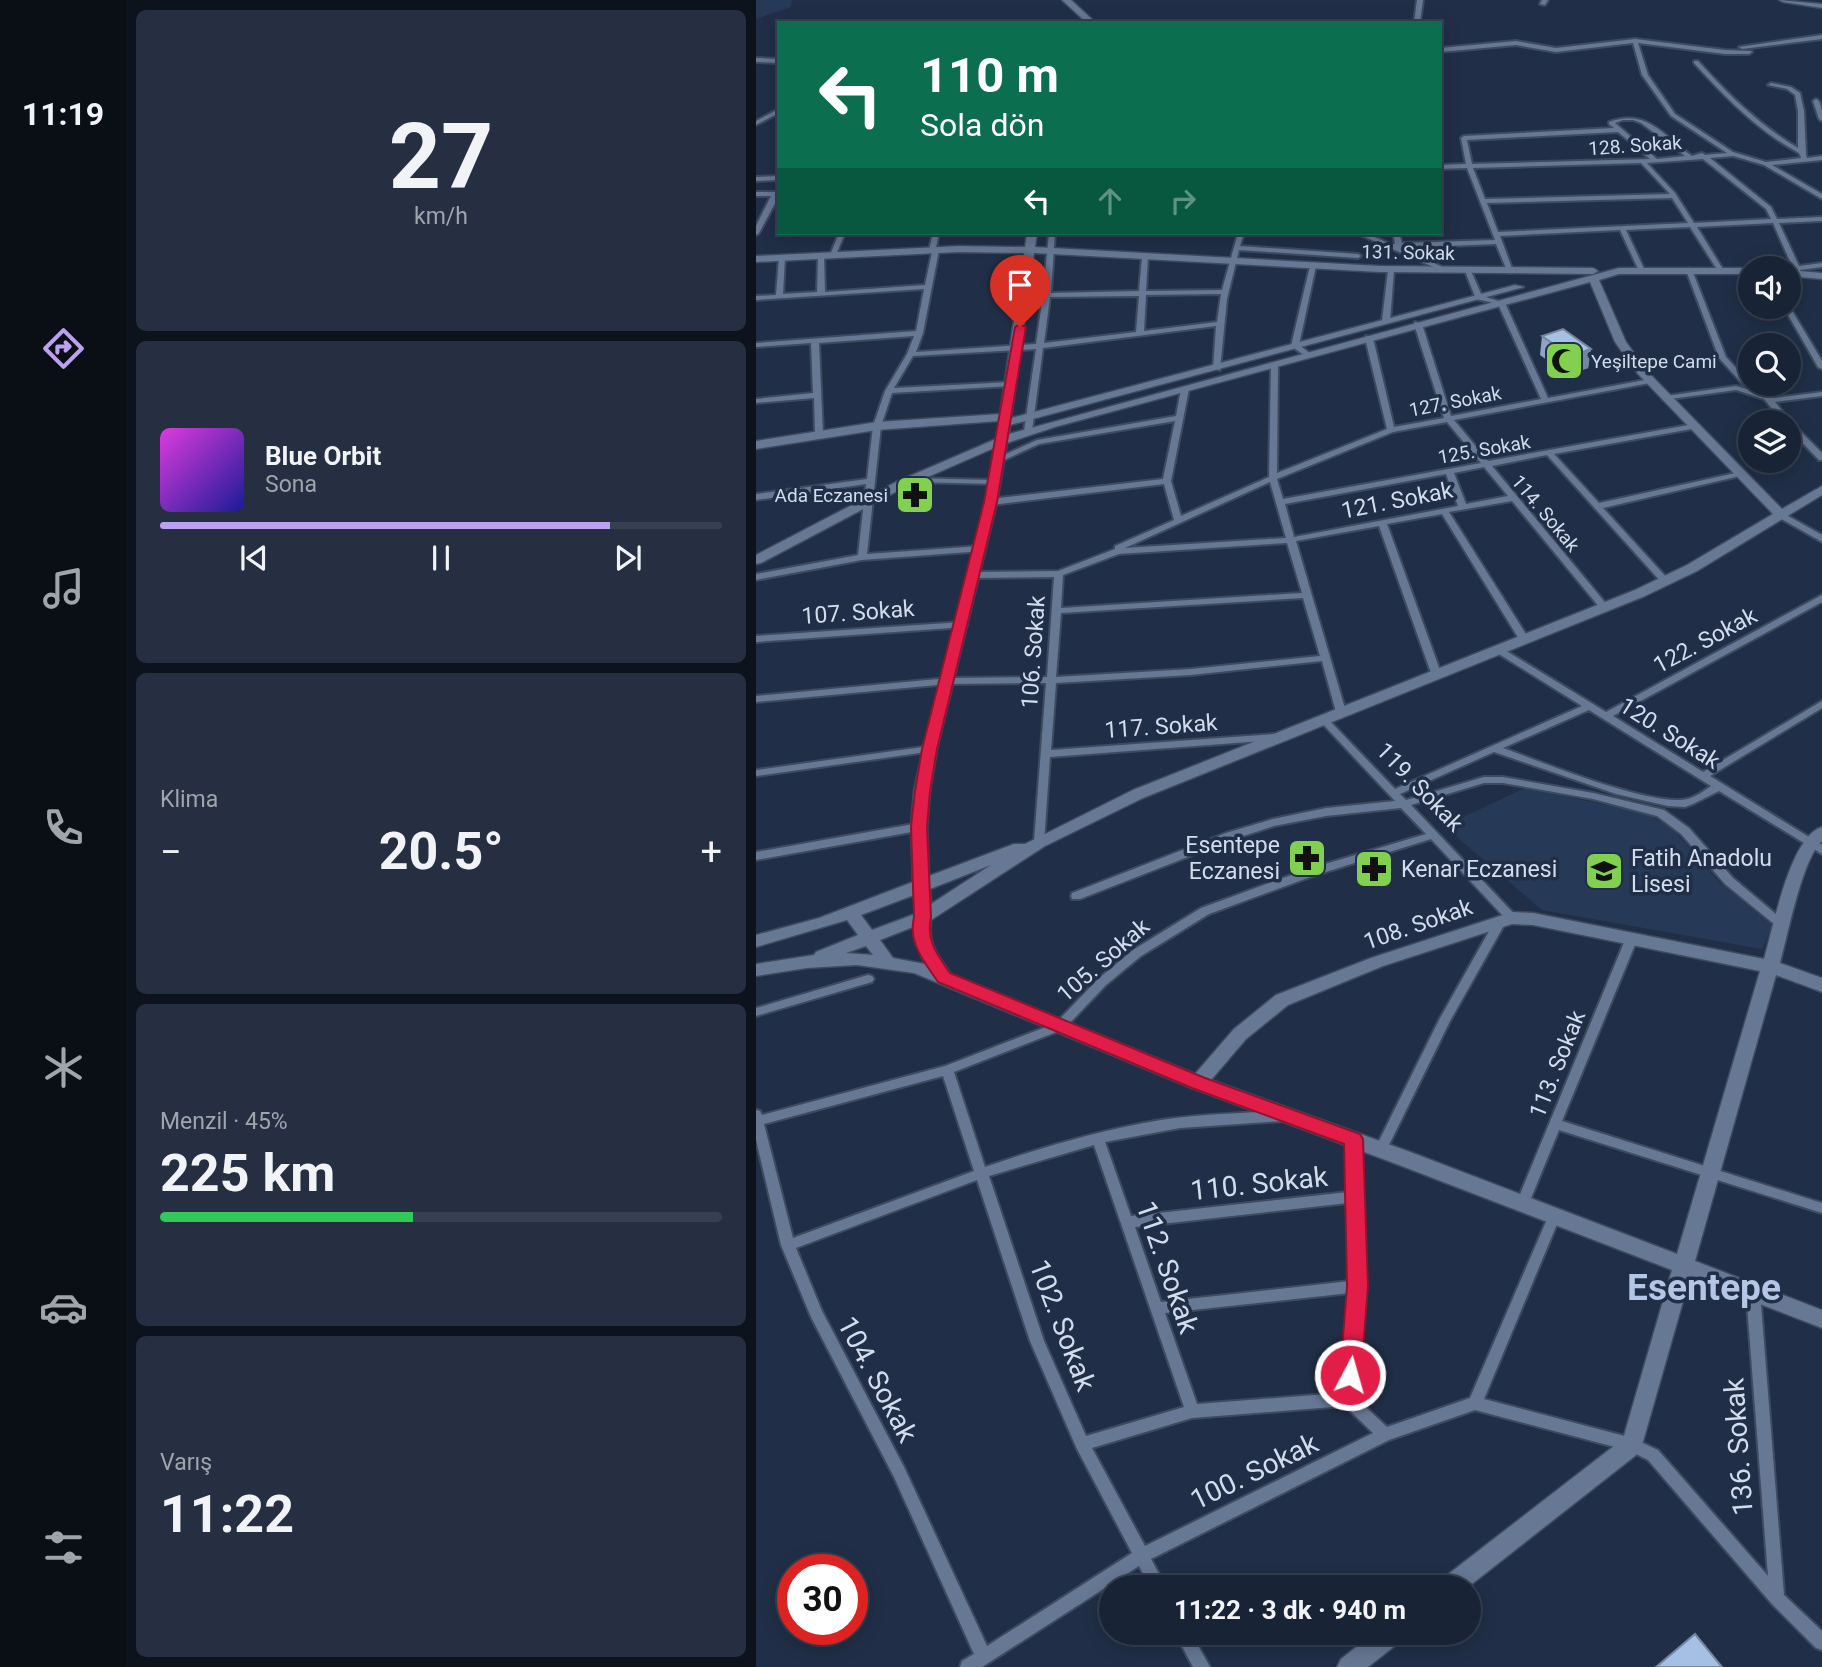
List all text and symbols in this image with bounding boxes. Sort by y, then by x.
text: 110 m [920,47,1059,104]
icon: left [805,49,896,140]
text: 11:19 [22,95,104,133]
text: 27 [389,104,493,210]
text: Sola dön [920,106,1044,144]
street label: 128. Sokak [1588,131,1683,160]
icon: left [1018,182,1056,220]
icon: ahead [1091,182,1129,220]
icon: right [1164,182,1202,220]
text: km/h [414,203,468,230]
street label: 131. Sokak [1361,240,1455,265]
pin [990,255,1050,327]
map controls [1738,256,1801,473]
button: sound [1738,256,1801,319]
icon: arrive [1001,266,1039,304]
icon: directions [39,324,88,373]
button: search [1738,333,1801,396]
mosque icon: Yeşiltepe Cami [1543,340,1585,382]
place label: Yeşiltepe Cami [1591,350,1717,373]
street label: 127. Sokak [1407,381,1504,422]
button: layers [1738,410,1801,473]
street label: 125. Sokak [1436,430,1532,469]
text: Blue Orbit [265,441,381,471]
street label: 114. Sokak [1507,470,1585,557]
text: Sona [265,471,317,498]
pharmacy icon: Ada Eczanesi [894,474,936,516]
street label: 121. Sokak [1339,476,1456,525]
place label: Ada Eczanesi [775,484,888,507]
icon: previous [235,539,273,577]
icon: pause [422,539,460,577]
icon: next [609,539,647,577]
icon: music [39,564,88,613]
street label: 106. Sokak [1016,594,1051,709]
street label: 107. Sokak [801,595,916,630]
street label: 122. Sokak [1649,602,1762,679]
street label: 120. Sokak [1615,692,1725,775]
street label: 117. Sokak [1104,709,1219,744]
street label: 119. Sokak [1371,737,1469,838]
text: Klima [160,786,218,813]
icon: phone [39,803,88,852]
text: 20.5° [379,821,504,882]
text: − [160,830,182,874]
text: + [700,830,722,874]
place label: Esentepe Eczanesi [1185,832,1280,885]
pharmacy icon: Esentepe Eczanesi [1286,837,1328,879]
place label: Fatih Anadolu Lisesi [1631,845,1772,898]
pharmacy icon: Kenar Eczanesi [1353,848,1395,890]
school or university icon: Fatih Anadolu Lisesi [1583,850,1625,892]
place label: Kenar Eczanesi [1401,856,1557,883]
street label: 108. Sokak [1360,893,1476,956]
street label: 105. Sokak [1052,913,1155,1008]
street label: 113. Sokak [1524,1006,1591,1122]
icon: climate [39,1043,88,1092]
text: Menzil · 45% [160,1108,288,1135]
text: 225 km [160,1143,335,1204]
street label: 110. Sokak [1189,1160,1330,1207]
street label: 112. Sokak [1130,1197,1206,1338]
street label: 102. Sokak [1022,1255,1103,1396]
district label: Esentepe [1627,1266,1781,1309]
icon: car [39,1283,88,1332]
street label: 104. Sokak [831,1311,925,1449]
position arrow [1313,1338,1387,1412]
street label: 136. Sokak [1717,1376,1760,1517]
street label: 100. Sokak [1185,1426,1324,1516]
text: Varış [160,1449,212,1476]
text: 11:22 [160,1484,294,1545]
icon: filters [39,1523,88,1572]
speed limit sign: 30 [777,1554,868,1645]
text: 11:22 · 3 dk · 940 m [1174,1595,1406,1625]

